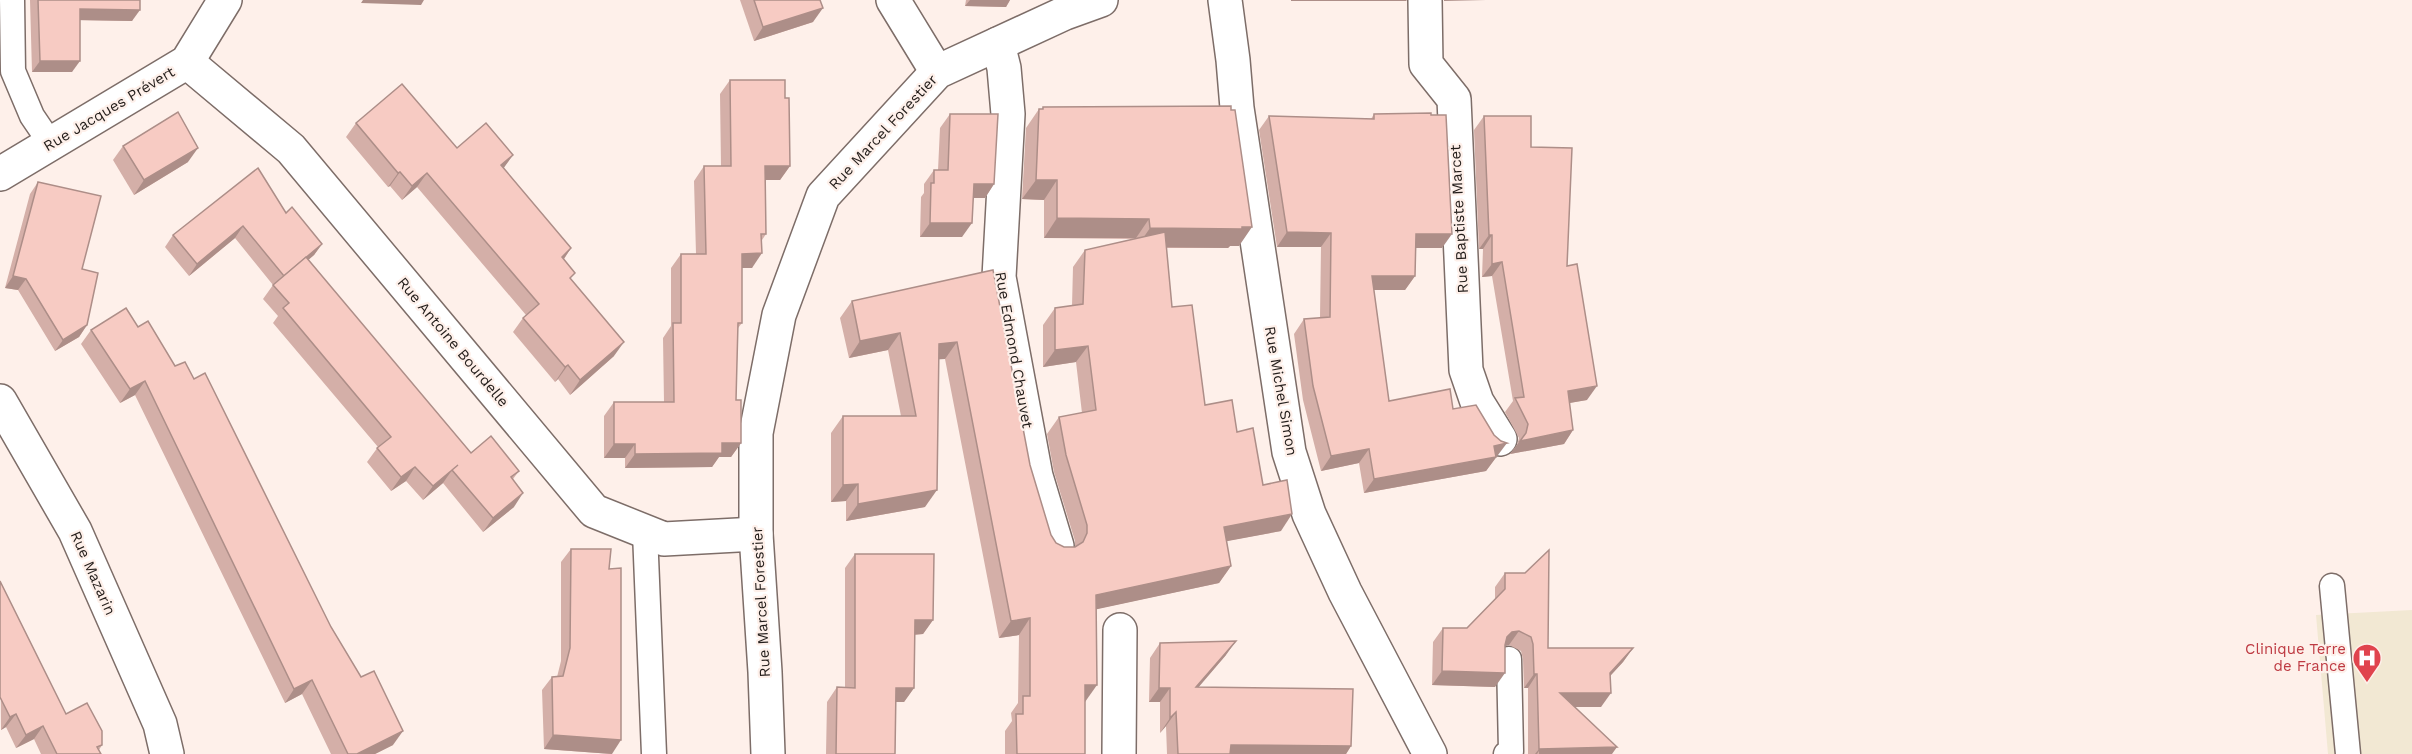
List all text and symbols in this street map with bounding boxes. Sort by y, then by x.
street label: Rue Jacques Prévert [40,62,178,155]
street label: Rue Marcel Forestier [825,71,941,193]
street label: Rue Baptiste Marcet [1446,144,1472,294]
street label: Rue Edmond Chauvet [991,270,1037,430]
street label: Rue Antoine Bourdelle [394,274,512,410]
street label: Rue Michel Simon [1261,325,1301,457]
street label: Rue Marcel Forestier [748,526,774,678]
street label: Rue Mazarin [66,528,120,618]
place label: Clinique Terre de France [2245,640,2346,675]
hospital icon: Clinique Terre de France [2351,642,2383,684]

